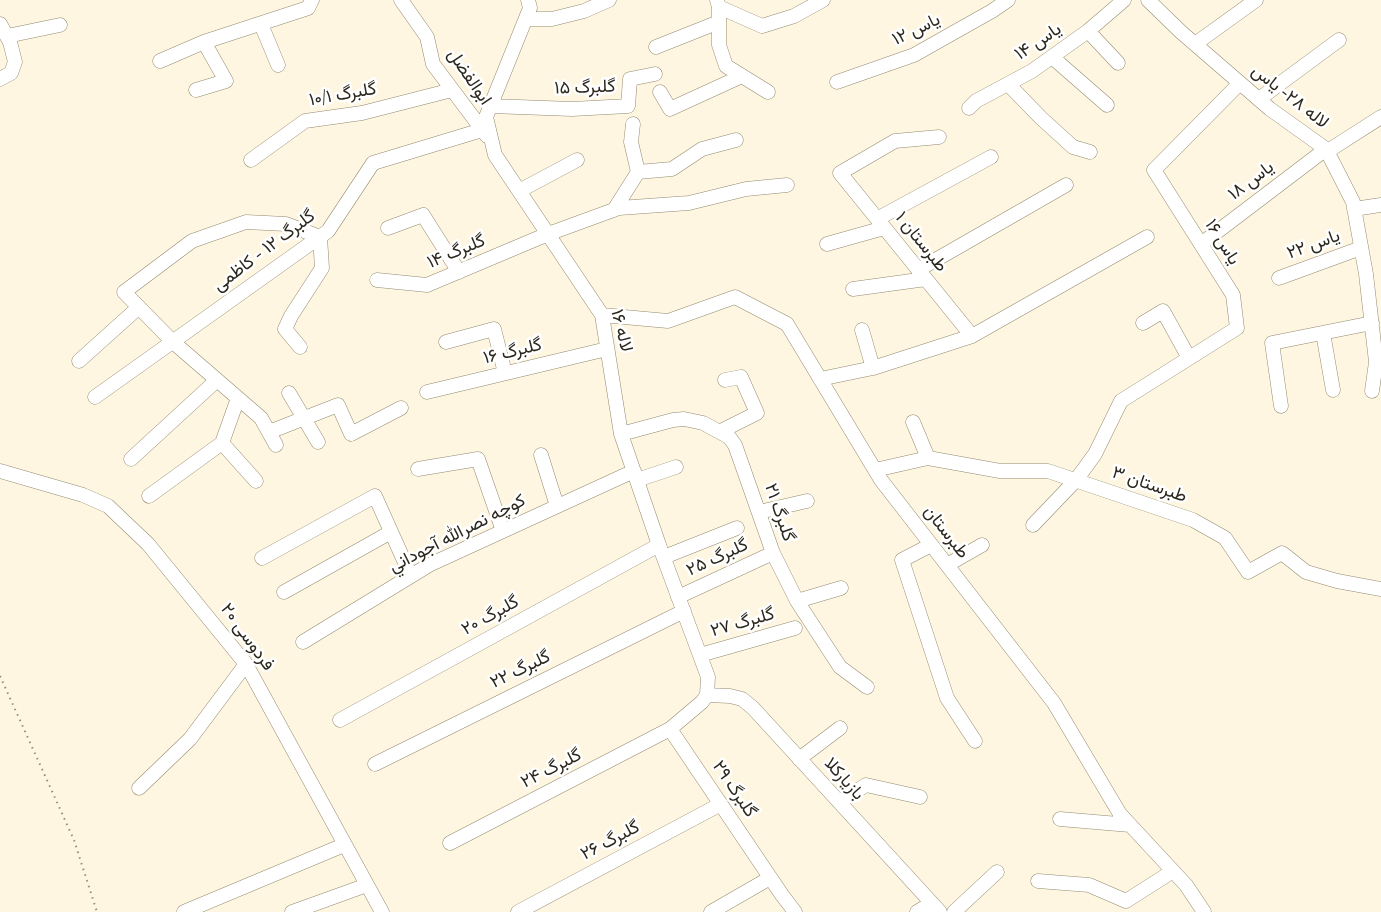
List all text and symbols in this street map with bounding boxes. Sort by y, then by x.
street label: یاس ۱۲ [889,10,945,52]
street label: یاس ۱۴ [1012,20,1066,66]
street label: ابوالفضل [441,46,495,110]
street label: لاله ۲۸- یاس [1246,61,1332,135]
street label: گلبرگ ۱۵ [554,77,616,101]
street label: گلبرگ ۱۰/۱ [308,79,378,113]
street label: یاس ۱۸ [1225,158,1279,206]
street label: گلبرگ ۱۲ - کاظمی [210,206,320,298]
street label: طبرستان ۱ [889,209,951,277]
street label: یاس ۱۶ [1199,216,1243,270]
street label: یاس ۲۲ [1284,226,1344,266]
street label: گلبرگ ۱۴ [425,231,489,275]
street label: لاله ۱۶ [604,307,636,355]
street label: گلبرگ ۱۶ [482,335,544,371]
street label: طبرستان ۳ [1109,463,1189,509]
street label: گلبرگ ۲۱ [758,481,798,545]
street label: كوچه نصرالله آجوداني [386,491,530,579]
street label: طبرستان [918,502,972,564]
street label: گلبرگ ۲۵ [684,535,752,583]
street label: گلبرگ ۲۰ [458,592,524,642]
street label: فردوسی ۲۰ [214,600,278,676]
street label: گلبرگ ۲۷ [709,605,777,643]
street label: گلبرگ ۲۲ [487,647,555,695]
street label: گلبرگ ۲۴ [518,746,586,794]
street label: بازیارکلا [818,754,868,806]
street label: گلبرگ ۲۹ [706,758,760,822]
street label: گلبرگ ۲۶ [578,818,644,866]

